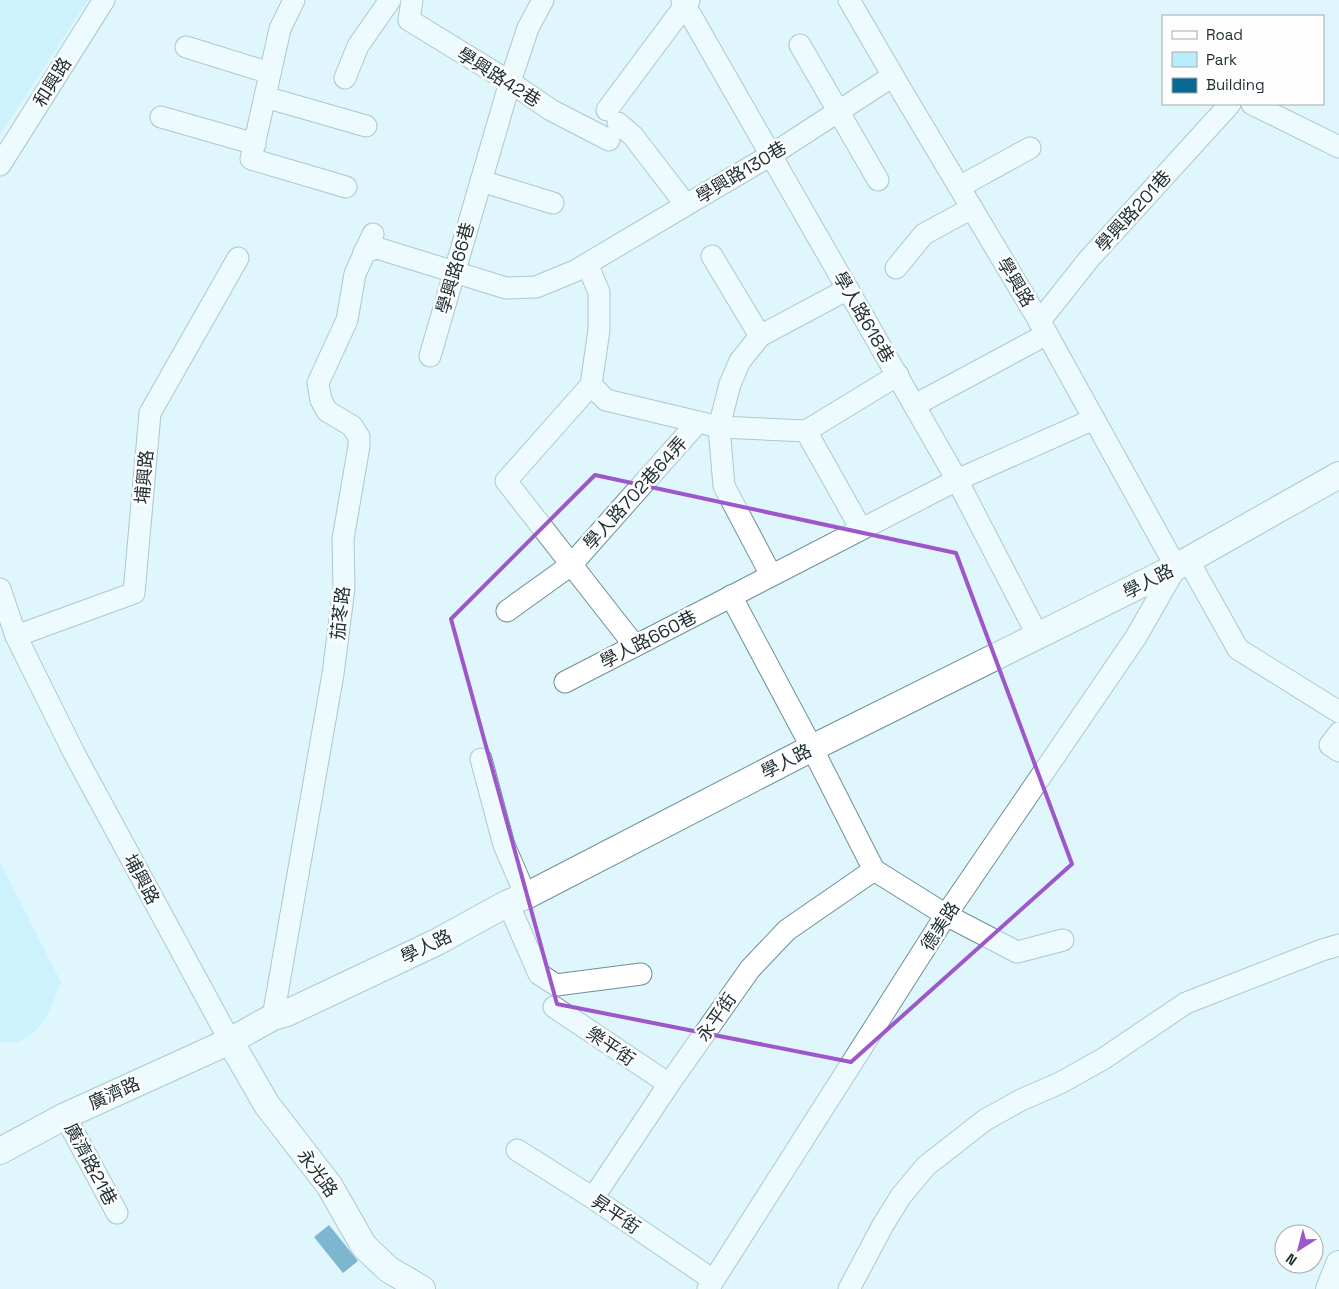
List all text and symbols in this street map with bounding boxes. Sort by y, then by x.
legend [1162,15,1324,105]
text: Road [1206,25,1243,44]
street label: 學興路42巷 [453,42,545,112]
text: Park [1206,50,1237,69]
street label: 和興路 [28,53,76,111]
text: Building [1206,75,1265,94]
street label: 學興路130巷 [691,136,791,208]
street label: 學興路201巷 [1090,165,1176,257]
street label: 學興路66巷 [431,220,479,316]
street label: 學興路 [992,253,1040,311]
street label: 學人路618巷 [829,267,899,367]
street label: 學人路702巷64弄 [578,432,692,554]
street label: 埔興路 [130,449,158,505]
street label: 學人路 [1119,558,1177,604]
street label: 茄苳路 [326,585,354,641]
street label: 學人路660巷 [596,605,700,673]
street label: 學人路 [757,738,815,784]
street label: 埔興路 [119,850,165,908]
street label: 德美路 [916,897,964,955]
street label: 學人路 [397,924,455,968]
street label: 永平街 [691,988,741,1046]
street label: 樂平街 [582,1021,640,1071]
street label: 廣濟路 [85,1072,143,1114]
street label: 廣濟路21巷 [60,1119,122,1209]
street label: 永光路 [293,1144,343,1202]
street label: 昇平街 [587,1189,645,1239]
north arrow [1274,1224,1324,1274]
text: N [1282,1249,1300,1270]

